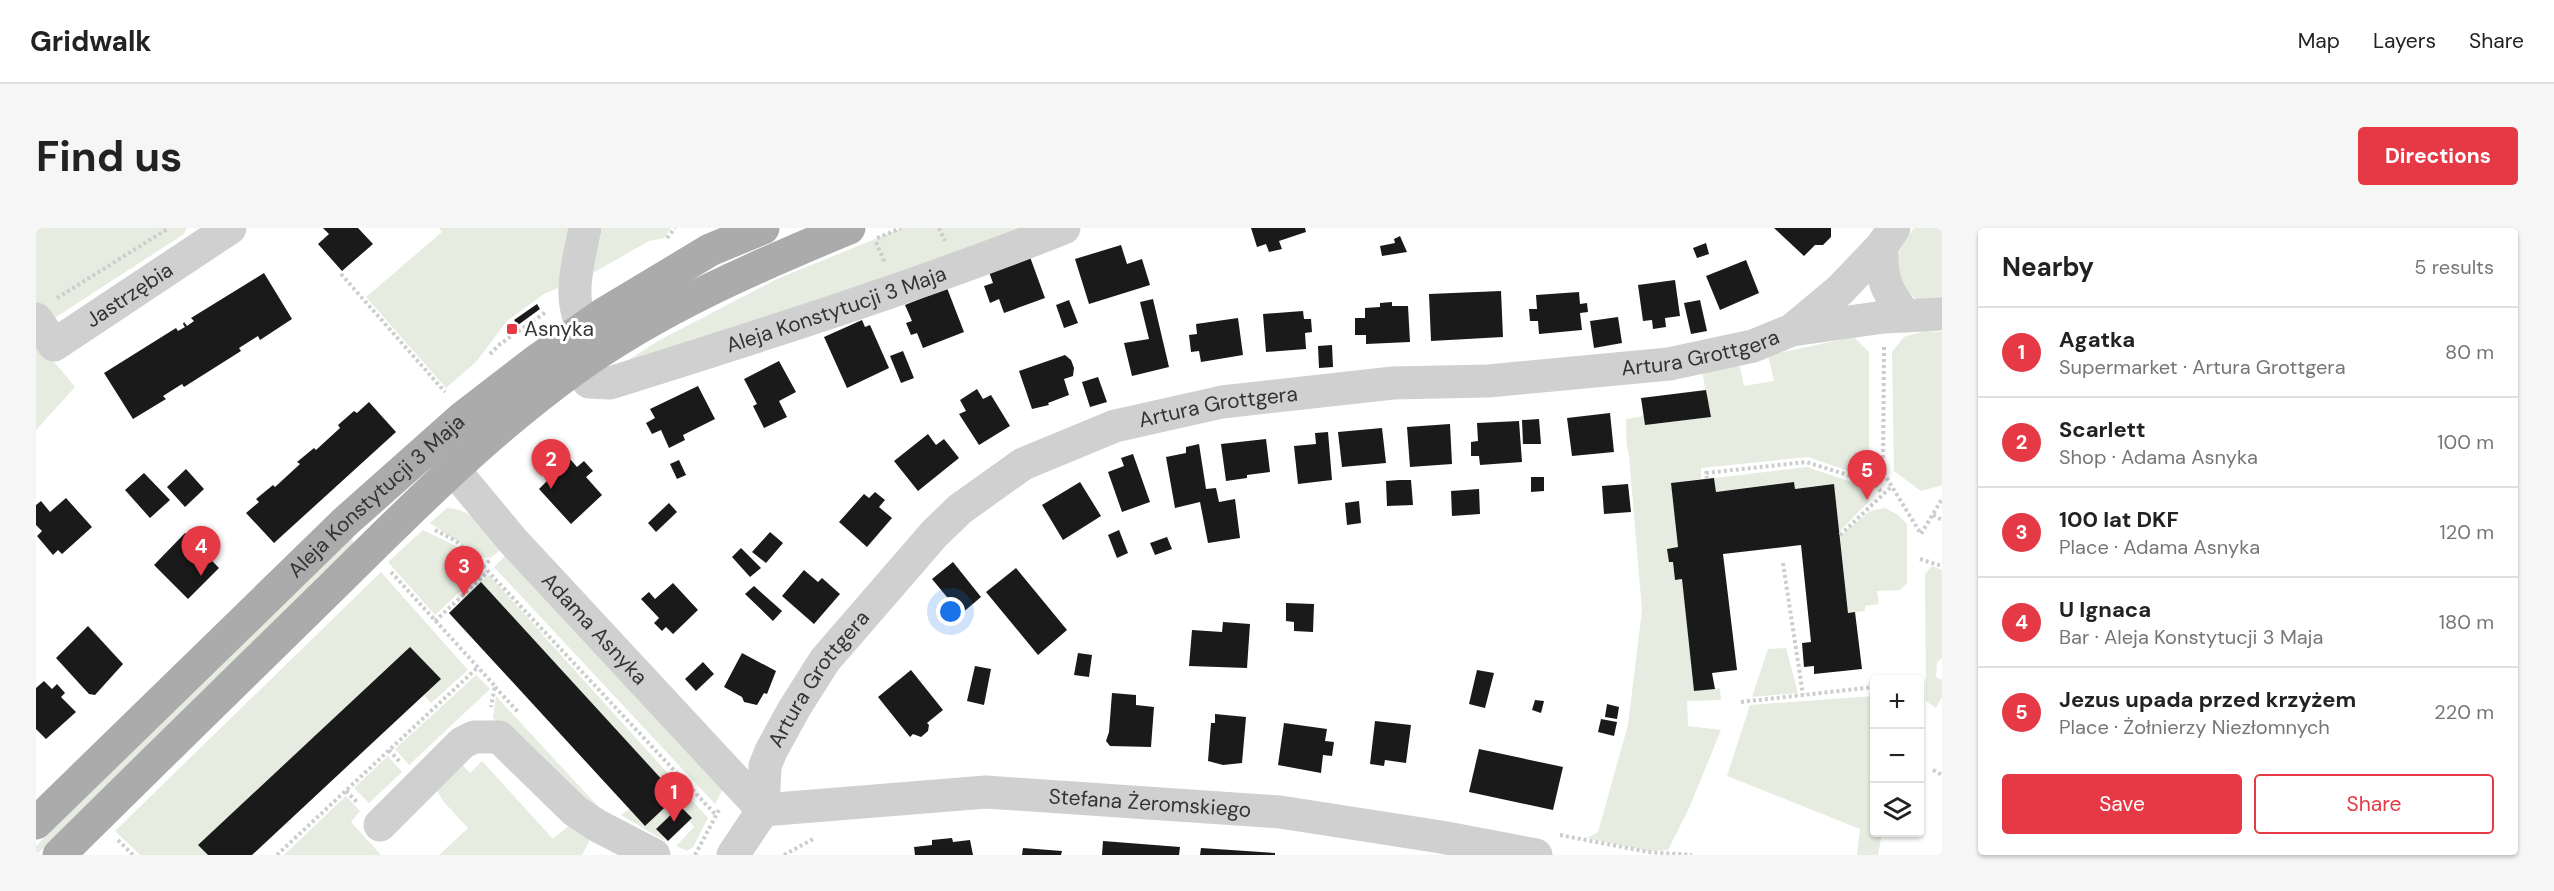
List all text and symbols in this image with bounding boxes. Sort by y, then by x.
text: Gridwalk [30,23,152,60]
text: Map [2298,27,2340,55]
text: Layers [2373,27,2436,55]
text: Share [2469,27,2524,55]
button: Directions [2358,127,2518,185]
text: Find us [36,129,182,184]
text: Nearby [2002,250,2094,284]
text: 5 results [2414,254,2494,280]
street label: Jastrzębia [80,256,178,334]
street label: Aleja Konstytucji 3 Maja [723,259,950,359]
place label: Asnyka [524,315,594,343]
marker: Asnyka [505,322,519,336]
street label: Artura Grottgera [1620,323,1784,382]
text: Agatka [2059,325,2135,354]
text: 1 [2018,339,2025,365]
text: 80 m [2445,339,2494,365]
text: Supermarket · Artura Grottgera [2059,354,2346,380]
street label: Artura Grottgera [1136,380,1299,434]
street label: Aleja Konstytucji 3 Maja [283,410,471,582]
text: Scarlett [2059,415,2146,444]
text: 2 [2016,429,2027,455]
text: 100 m [2437,429,2494,455]
pin: 2 [532,440,570,489]
text: Shop · Adama Asnyka [2059,444,2258,470]
pin: 5 [1848,450,1886,500]
text: 100 lat DKF [2059,505,2179,534]
text: 3 [2015,519,2028,545]
text: 120 m [2440,519,2494,545]
pin: 4 [182,526,220,576]
text: Place · Adama Asnyka [2059,534,2260,560]
pin: 3 [444,546,484,596]
street label: Adama Asnyka [535,567,654,691]
text: U Ignaca [2059,595,2151,624]
your location [936,597,965,626]
street label: Artura Grottgera [762,604,876,752]
text: 4 [2015,609,2028,635]
text: 180 m [2439,609,2494,635]
text: Bar · Aleja Konstytucji 3 Maja [2059,624,2323,650]
map controls [1870,675,1924,837]
button: + [1870,675,1924,729]
text: Jezus upada przed krzyżem [2059,685,2356,714]
text: 5 [2015,699,2028,725]
text: 220 m [2434,699,2494,725]
text: Place · Żołnierzy Niezłomnych [2059,714,2330,740]
button: − [1870,729,1924,783]
pin: 1 [654,772,694,822]
button: Save [2002,774,2242,834]
button: Share [2254,774,2494,834]
street label: Stefana Żeromskiego [1048,782,1252,824]
button: layers [1870,783,1924,837]

